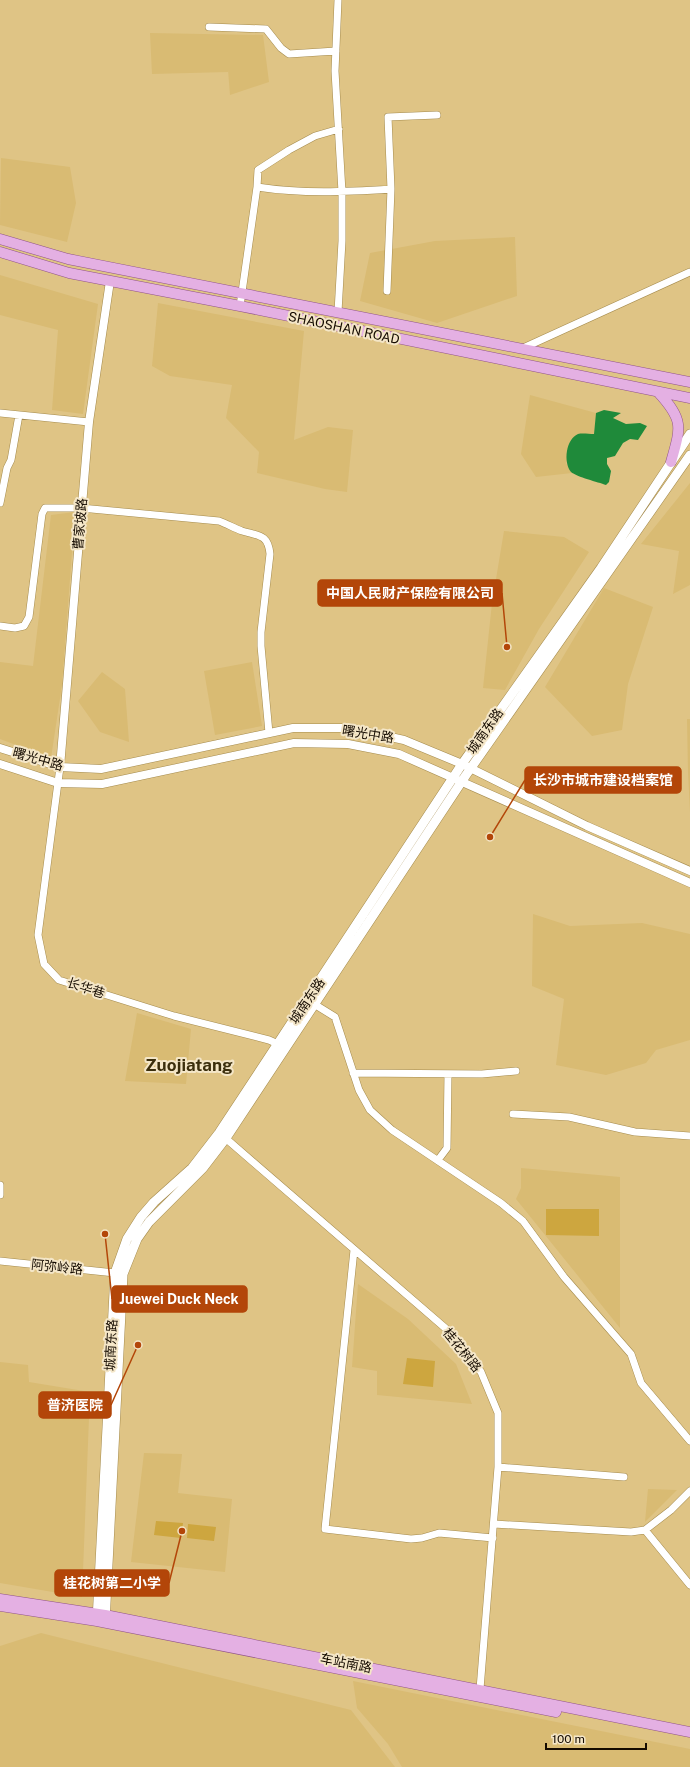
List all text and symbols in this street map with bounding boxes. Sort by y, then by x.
street label: SHAOSHAN ROAD [287,309,401,347]
street label: 曹家坡路 [70,497,90,551]
callout: 中国人民财产保险有限公司 [318,580,502,606]
text: 中国人民财产保险有限公司 [326,585,494,601]
street label: 城南东路 [464,705,506,757]
street label: 曙光中路 [341,723,395,745]
street label: 曙光中路 [11,745,65,773]
callout: 长沙市城市建设档案馆 [525,767,681,793]
text: 长沙市城市建设档案馆 [533,772,673,788]
street label: 长华巷 [65,975,107,1001]
street label: 城南东路 [286,975,328,1027]
district label: Zuojiatang [145,1055,233,1075]
street label: 阿弥岭路 [30,1257,84,1277]
callout: Juewei Duck Neck [112,1286,247,1312]
text: Juewei Duck Neck [119,1291,239,1307]
street label: 城南东路 [102,1319,120,1371]
street label: 桂花树路 [440,1325,484,1375]
callout: 普济医院 [39,1392,111,1418]
text: 普济医院 [47,1397,103,1413]
callout: 桂花树第二小学 [55,1570,169,1596]
text: 桂花树第二小学 [63,1575,161,1591]
street label: 车站南路 [319,1651,373,1675]
scale bar [546,1725,646,1751]
text: 100 m [552,1732,585,1746]

